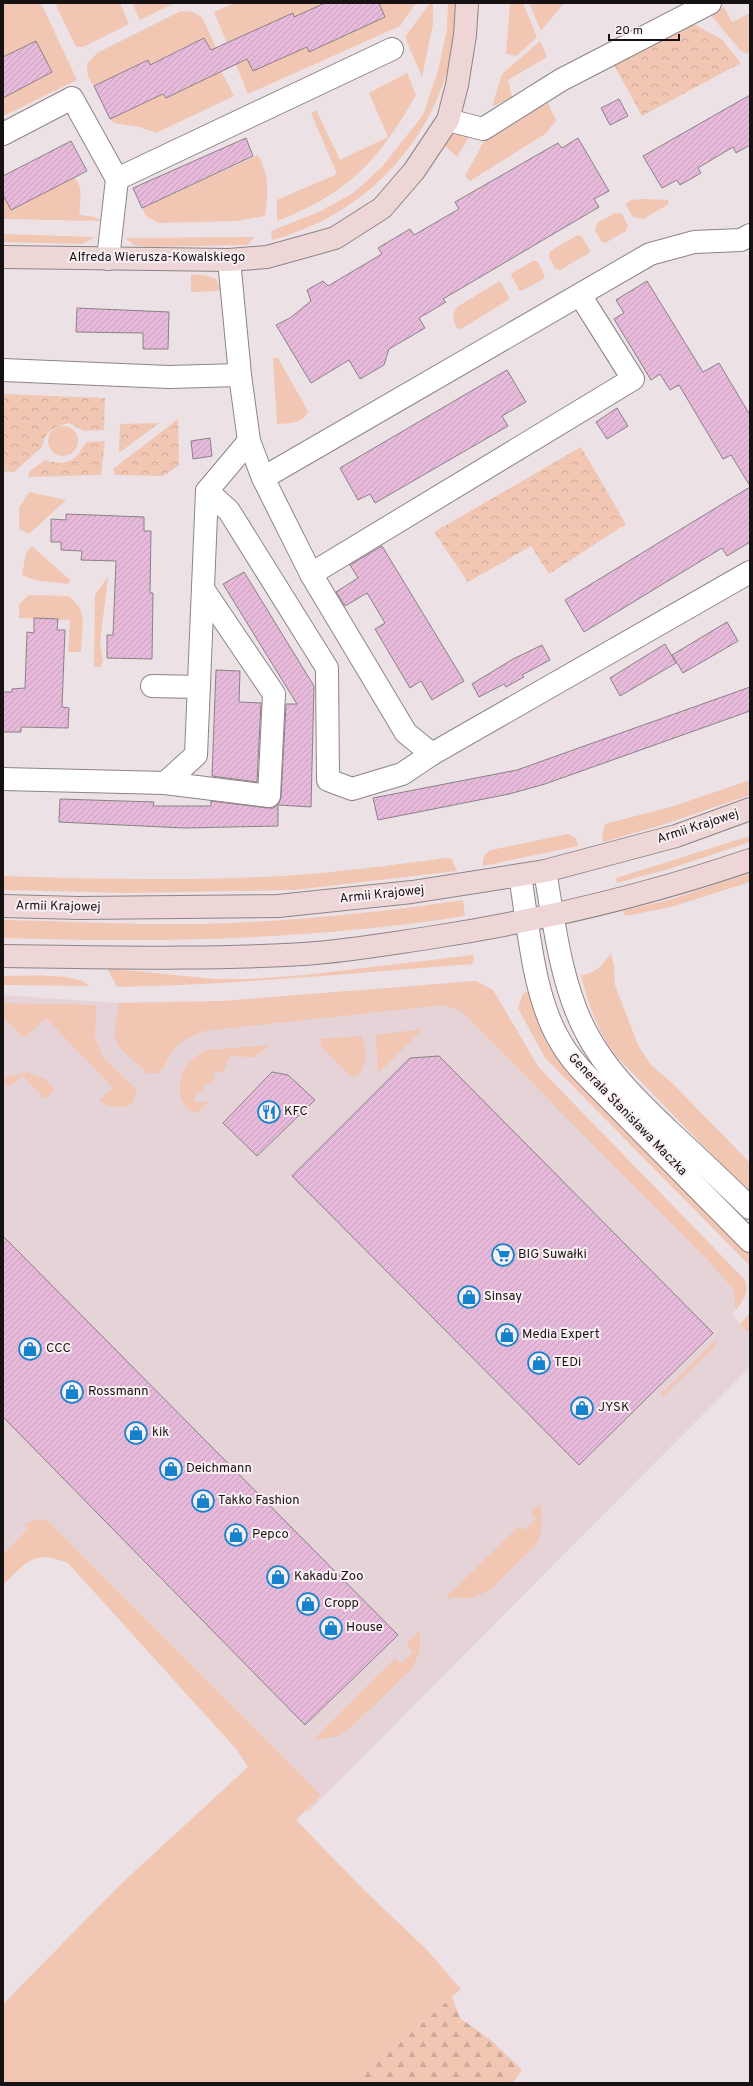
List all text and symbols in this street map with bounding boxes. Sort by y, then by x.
scale bar [609,16,679,42]
text: 20 m [615,23,643,39]
street label: Alfreda Wierusza-Kowalskiego [69,250,245,266]
street label: Armii Krajowej [655,806,741,848]
street label: Armii Krajowej [339,883,425,907]
street label: Armii Krajowej [15,898,101,916]
street label: Generała Stanisława Maczka [564,1050,690,1180]
restaurant icon: KFC [256,1099,282,1125]
place label: KFC [284,1104,308,1120]
supermarket icon: BIG Suwałki [490,1242,516,1268]
place label: BIG Suwałki [518,1247,587,1263]
shop icon: Sinsay [456,1284,482,1310]
place label: Sinsay [484,1289,522,1305]
shop icon: Media Expert [494,1322,520,1348]
place label: Media Expert [522,1327,600,1343]
shop icon: CCC [17,1336,43,1362]
place label: CCC [46,1341,71,1357]
shop icon: TEDi [526,1350,552,1376]
place label: TEDi [554,1355,581,1371]
shop icon: Rossmann [59,1379,85,1405]
place label: Rossmann [88,1384,149,1400]
shop icon: JYSK [569,1395,595,1421]
place label: JYSK [598,1400,629,1416]
shop icon: kik [123,1420,149,1446]
place label: kik [152,1425,169,1441]
shop icon: Deichmann [158,1456,184,1482]
place label: Deichmann [186,1461,252,1477]
shop icon: Takko Fashion [190,1488,216,1514]
place label: Takko Fashion [218,1493,300,1509]
shop icon: Pepco [223,1522,249,1548]
place label: Pepco [252,1527,289,1543]
shop icon: Kakadu Zoo [265,1564,291,1590]
place label: Kakadu Zoo [294,1569,363,1585]
shop icon: Cropp [295,1591,321,1617]
place label: Cropp [324,1596,359,1612]
shop icon: House [318,1615,344,1641]
place label: House [346,1620,383,1636]

